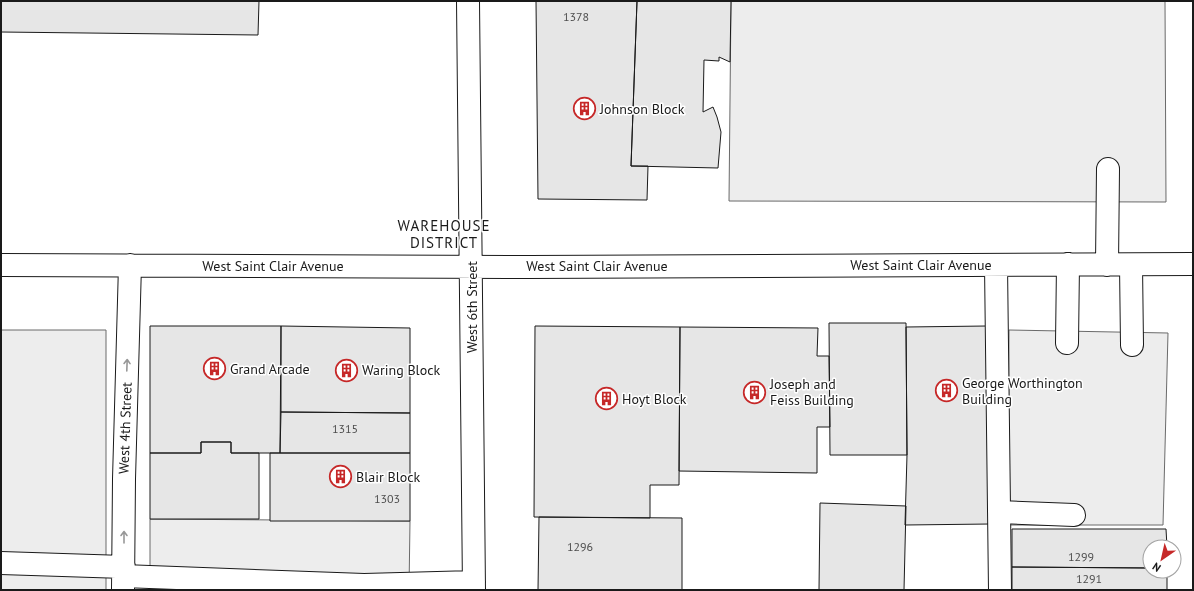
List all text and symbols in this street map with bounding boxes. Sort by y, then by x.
house number: 1378 [563,9,589,24]
building icon: Johnson Block [572,96,598,122]
place label: Johnson Block [599,100,685,118]
district label: WAREHOUSE DISTRICT [398,216,490,252]
street label: West Saint Clair Avenue [850,256,992,274]
street label: West Saint Clair Avenue [202,257,344,275]
street label: West Saint Clair Avenue [526,257,668,275]
street label: West 6th Street [463,261,481,353]
building icon: Grand Arcade [202,356,228,382]
building icon: Waring Block [333,357,359,383]
one-way arrow [123,359,131,372]
place label: Grand Arcade [230,360,310,378]
place label: Waring Block [362,361,440,379]
place label: George Worthington Building [962,374,1083,408]
place label: Joseph and Feiss Building [769,375,854,409]
building icon: George Worthington Building [934,378,960,404]
building icon: Joseph and Feiss Building [742,379,768,405]
street label: West 4th Street [114,381,136,474]
building icon: Hoyt Block [594,386,620,412]
place label: Hoyt Block [622,390,687,408]
house number: 1315 [332,421,358,436]
building icon: Blair Block [327,464,353,490]
place label: Blair Block [356,468,421,486]
house number: 1303 [374,491,400,506]
one-way arrow [120,531,128,544]
house number: 1296 [567,539,593,554]
north arrow [1142,539,1182,579]
house number: 1299 [1068,549,1094,564]
text: N [1149,559,1163,575]
house number: 1291 [1076,571,1102,586]

